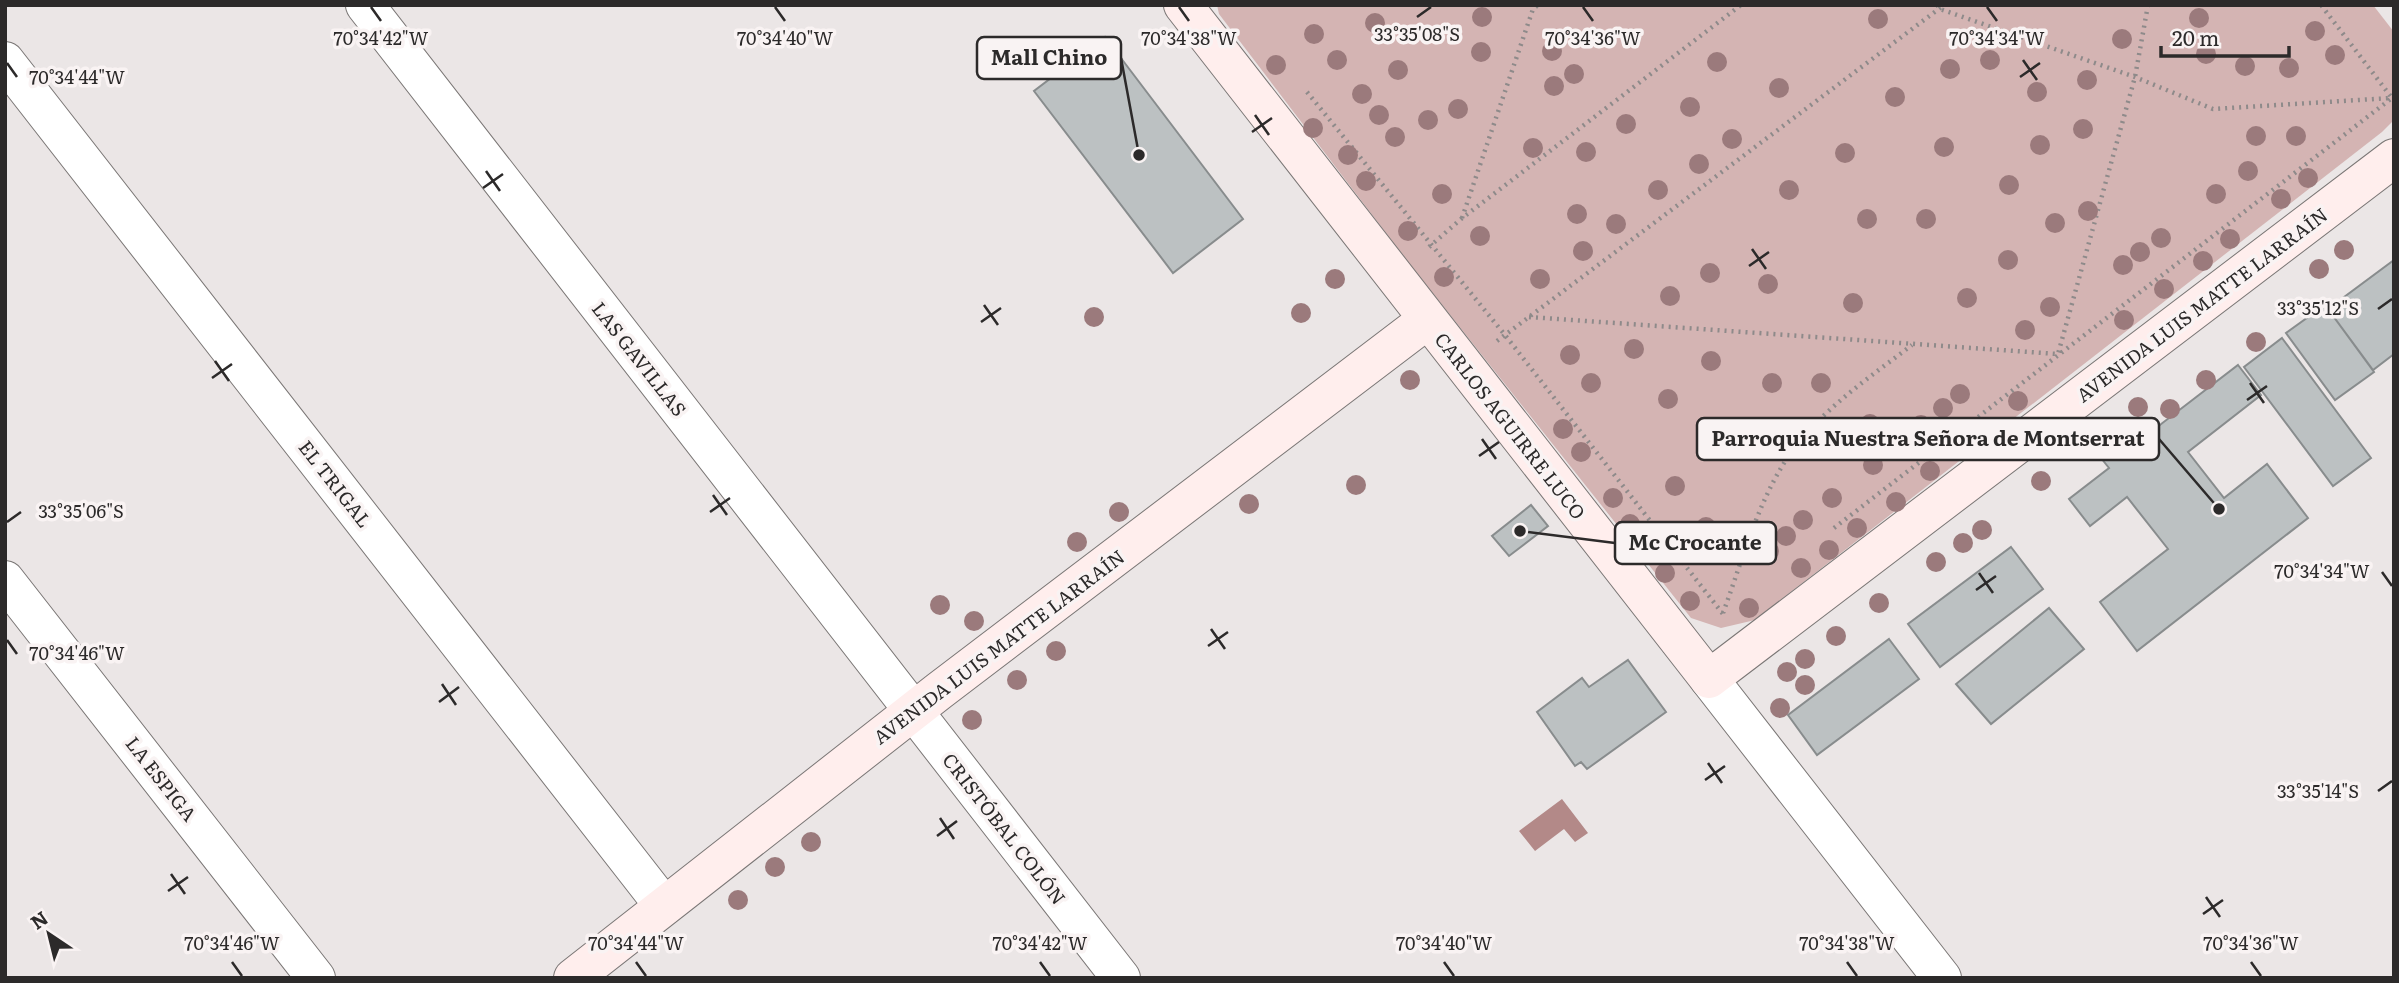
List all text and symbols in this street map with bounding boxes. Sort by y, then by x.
scale bar [2161,14,2289,58]
text: 33°35'08"S [1374,20,1460,47]
text: 20 m [2172,21,2219,52]
text: 70°34'42"W [334,24,429,51]
text: 70°34'40"W [737,24,833,51]
text: 70°34'38"W [1141,24,1237,51]
text: 70°34'36"W [1545,24,1641,51]
text: 70°34'34"W [1949,24,2045,51]
callout: Mall Chino [977,37,1121,79]
text: Mall Chino [991,40,1107,71]
text: 70°34'44"W [29,63,125,90]
street label: AVENIDA LUIS MATTE LARRAÍN [2070,200,2333,408]
text: 33°35'12"S [2277,294,2359,321]
street label: LAS GAVILLAS [586,295,694,422]
street label: CARLOS AGUIRRE LUCO [1429,326,1593,525]
callout: Parroquia Nuestra Señora de Montserrat [1697,418,2159,460]
text: Parroquia Nuestra Señora de Montserrat [1711,421,2146,452]
street label: EL TRIGAL [293,434,379,533]
text: 33°35'06"S [38,497,124,524]
callout: Mc Crocante [1615,522,1776,564]
text: Mc Crocante [1628,525,1762,556]
street label: AVENIDA LUIS MATTE LARRAÍN [867,542,1130,750]
text: 70°34'34"W [2274,557,2370,584]
text: 70°34'46"W [29,639,125,666]
street label: LA ESPIGA [120,730,204,827]
street label: CRISTÓBAL COLÓN [937,747,1073,910]
text: 33°35'14"S [2277,777,2359,804]
north arrow [14,899,84,969]
text: N [24,903,53,935]
text: 70°34'46"W [184,929,280,956]
text: 70°34'44"W [588,929,684,956]
text: 70°34'42"W [993,929,1088,956]
text: 70°34'40"W [1396,929,1492,956]
text: 70°34'38"W [1799,929,1895,956]
text: 70°34'36"W [2203,929,2299,956]

